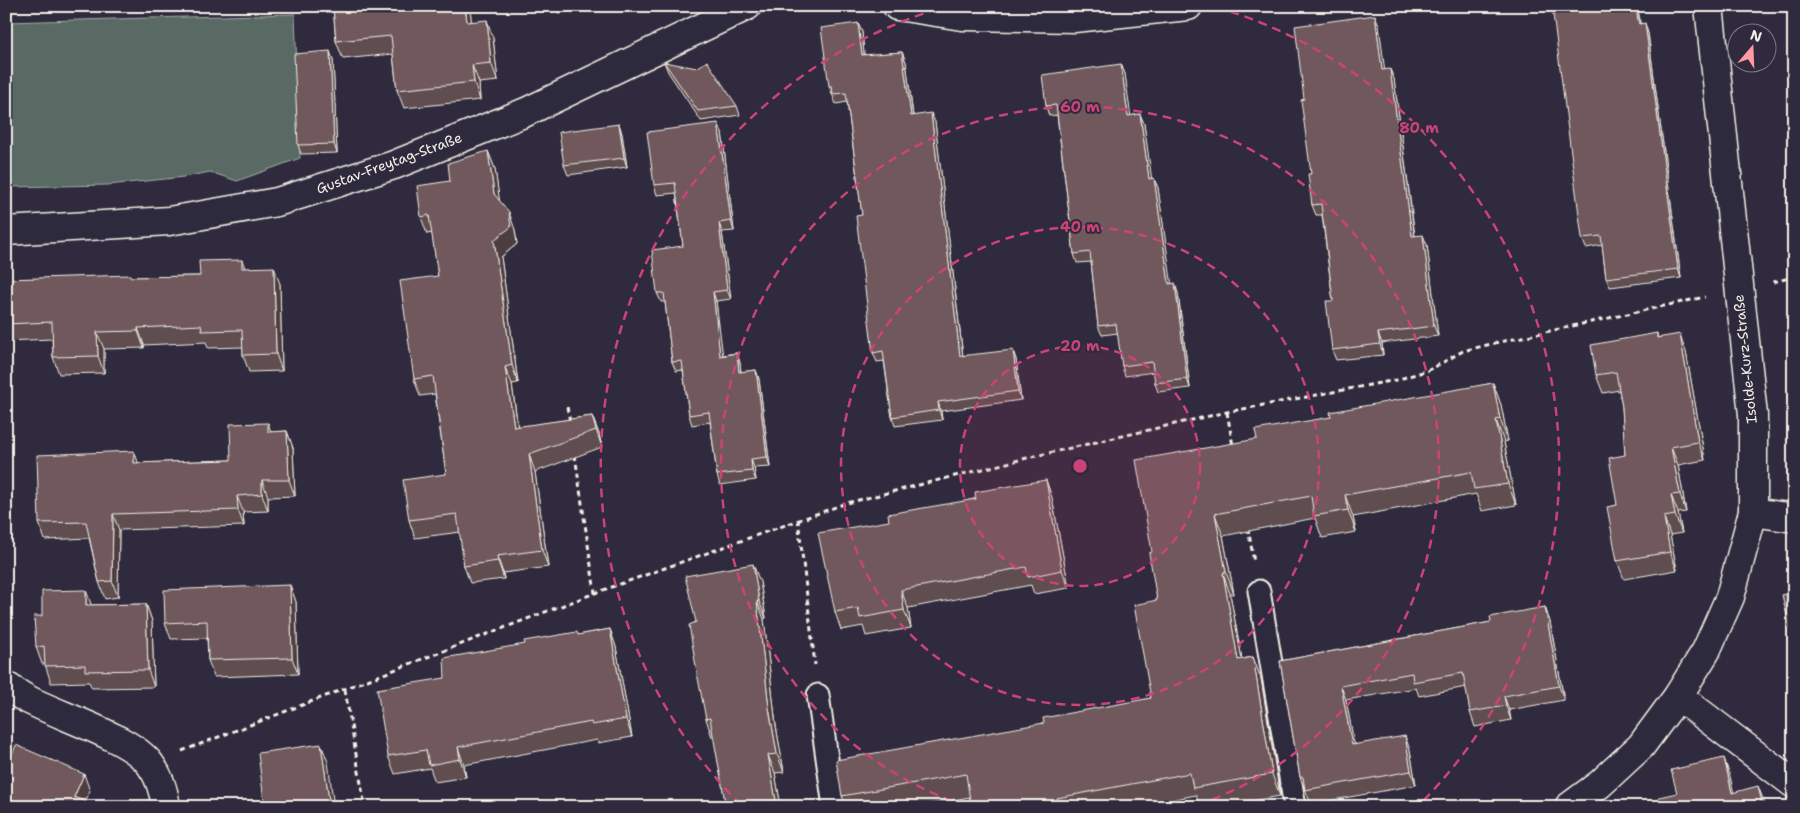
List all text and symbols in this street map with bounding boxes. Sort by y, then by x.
north arrow [1728,22,1778,72]
text: N [1748,25,1764,46]
text: 60 m [1060,97,1100,117]
text: 80 m [1399,118,1439,138]
street label: Gustav-Freytag-Straße [314,128,464,198]
text: 40 m [1060,217,1100,237]
street label: Isolde-Kurz-Straße [1729,294,1761,424]
text: 20 m [1060,336,1100,356]
centre of rings [1071,457,1089,475]

